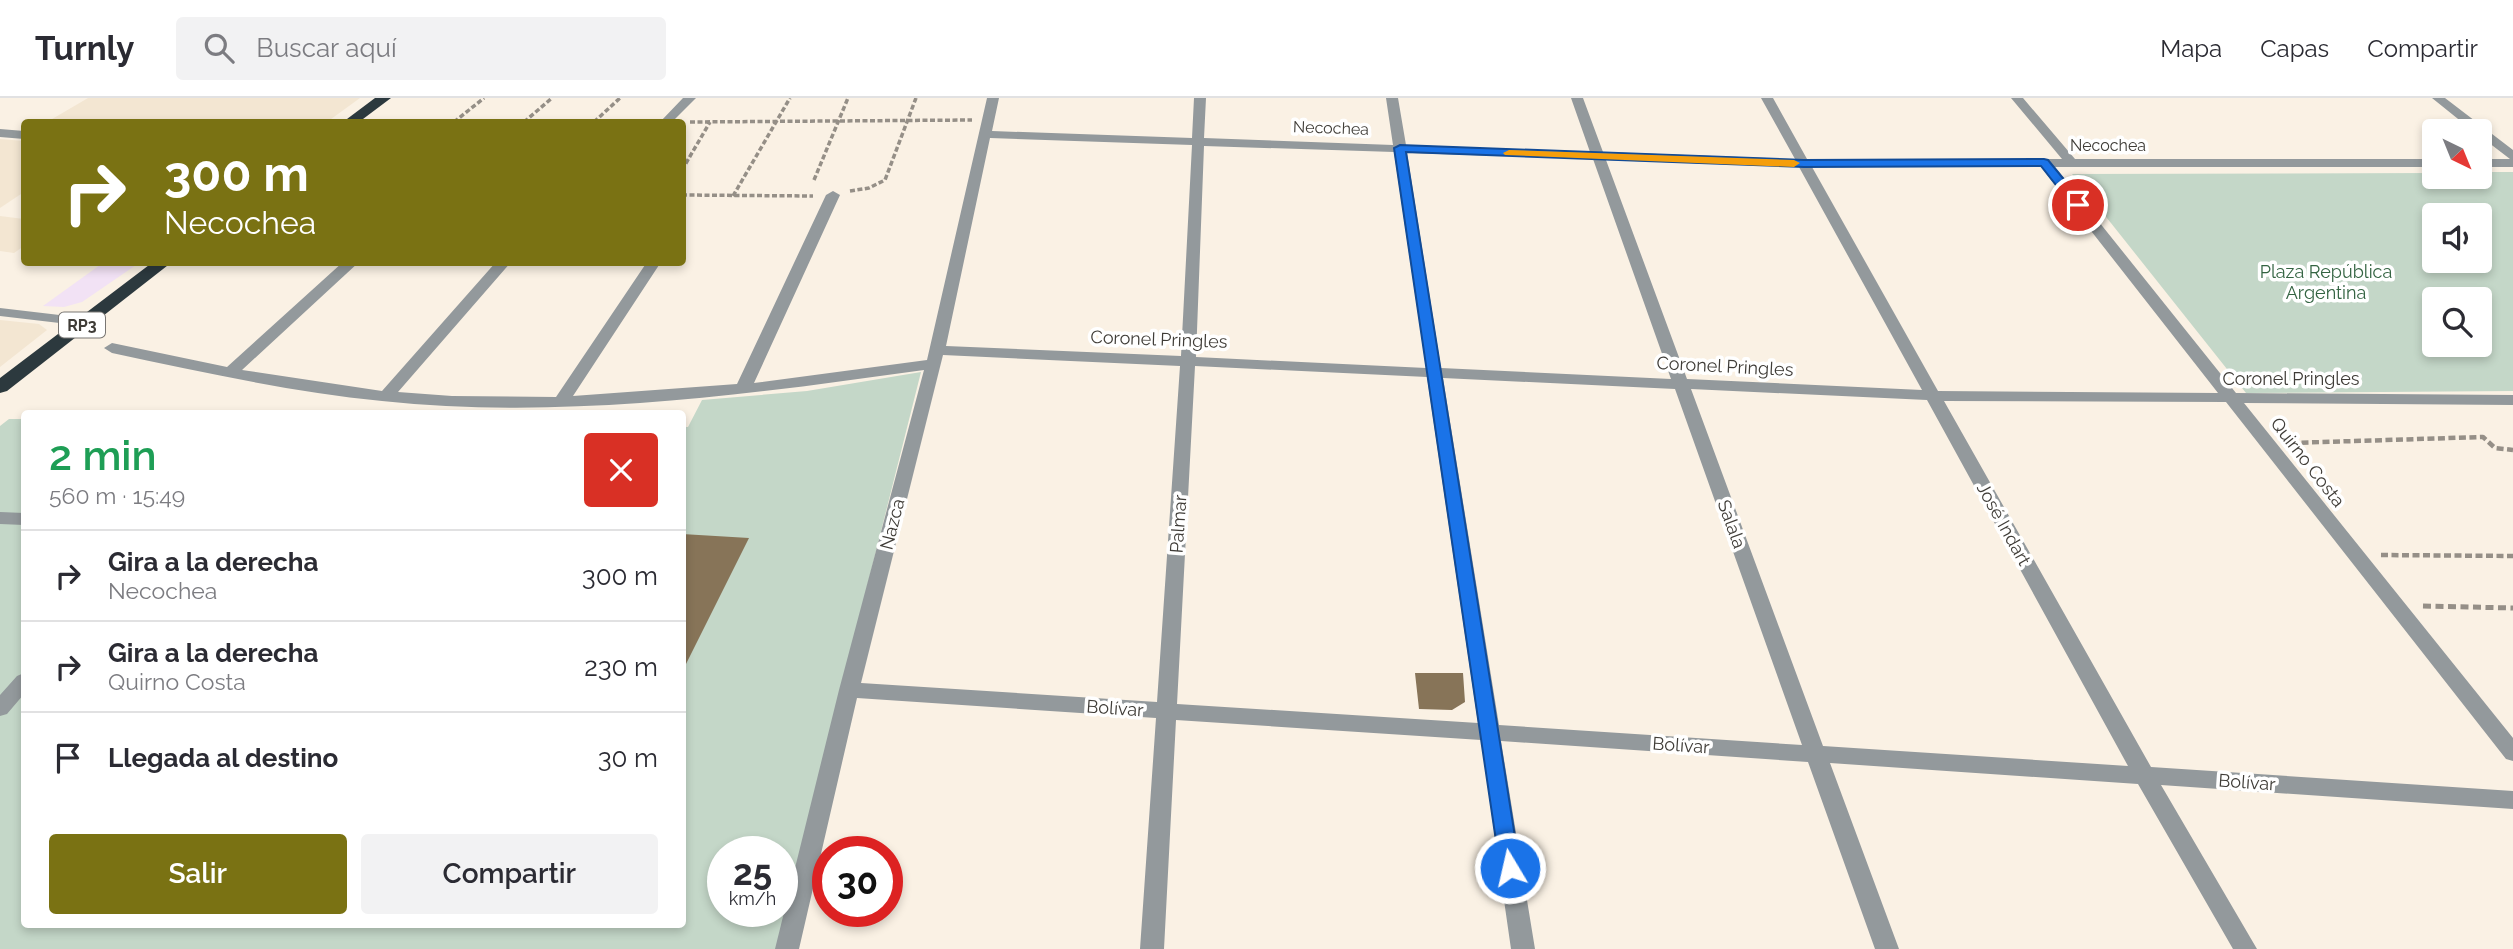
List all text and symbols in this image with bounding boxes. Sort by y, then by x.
search box [176,17,666,80]
text: Turnly [35,29,134,68]
icon: search [200,29,238,67]
text: Buscar aquí [256,33,397,63]
text: Mapa [2160,34,2222,63]
text: Capas [2260,34,2329,63]
text: Compartir [2367,34,2478,63]
street label: Necochea [1293,117,1369,139]
north arrow [2422,119,2492,189]
map controls [2422,119,2492,357]
street label: Necochea [2070,136,2146,155]
text: 300 m [164,145,309,202]
icon: right [49,147,140,238]
pin [2048,175,2108,235]
icon: arrive [2059,186,2097,224]
button: sound [2422,203,2492,273]
text: Necochea [164,204,316,241]
park label: Plaza República Argentina [2260,261,2392,303]
button: search [2422,287,2492,357]
road number: RP3 [59,313,105,338]
street label: Coronel Pringles [1090,326,1228,352]
street label: Coronel Pringles [1656,352,1794,380]
street label: Coronel Pringles [2222,368,2360,389]
street label: Quirno Costa [2267,413,2349,511]
text: 2 min [49,431,157,480]
button: close [584,433,658,507]
street label: José Indart [1973,479,2035,569]
text: 560 m · 15:49 [49,482,185,509]
street label: Palmar [1165,493,1191,554]
street label: Nazca [876,496,908,552]
street label: Salala [1714,497,1750,551]
text: Gira a la derecha [108,547,318,577]
icon: right [49,557,87,595]
text: 300 m [582,561,658,591]
text: Necochea [108,577,217,604]
text: Gira a la derecha [108,638,318,668]
icon: right [49,648,87,686]
text: 230 m [584,652,658,682]
text: Quirno Costa [108,668,246,695]
street label: Bolívar [1086,696,1145,721]
street label: Bolívar [1652,733,1711,758]
icon: arrive [49,739,87,777]
text: Llegada al destino [108,743,338,773]
text: 30 m [598,743,658,773]
street label: Bolívar [2218,770,2277,795]
position arrow [1473,831,1547,905]
button: Salir [49,834,347,914]
button: Compartir [361,834,658,914]
speed limit sign: 30 [812,836,903,927]
text: 25 [733,852,772,893]
text: km/h [729,888,776,909]

